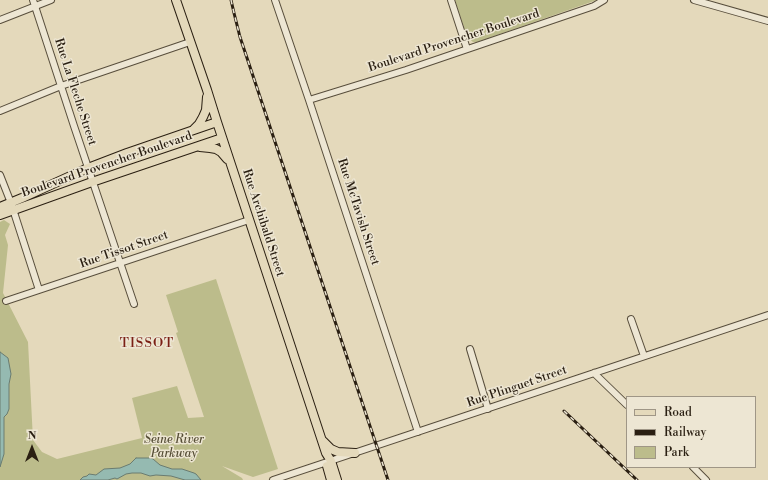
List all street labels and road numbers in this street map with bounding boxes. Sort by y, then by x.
street label: Boulevard Provencher Boulevard [367,6,541,76]
street label: Rue La Fleche Street [51,37,99,147]
street label: Boulevard Provencher Boulevard [20,129,194,201]
street label: Rue McTavish Street [334,157,382,267]
street label: Rue Archibald Street [239,167,287,279]
street label: Rue Tissot Street [78,228,170,272]
street label: Rue Plinguet Street [465,363,569,411]

